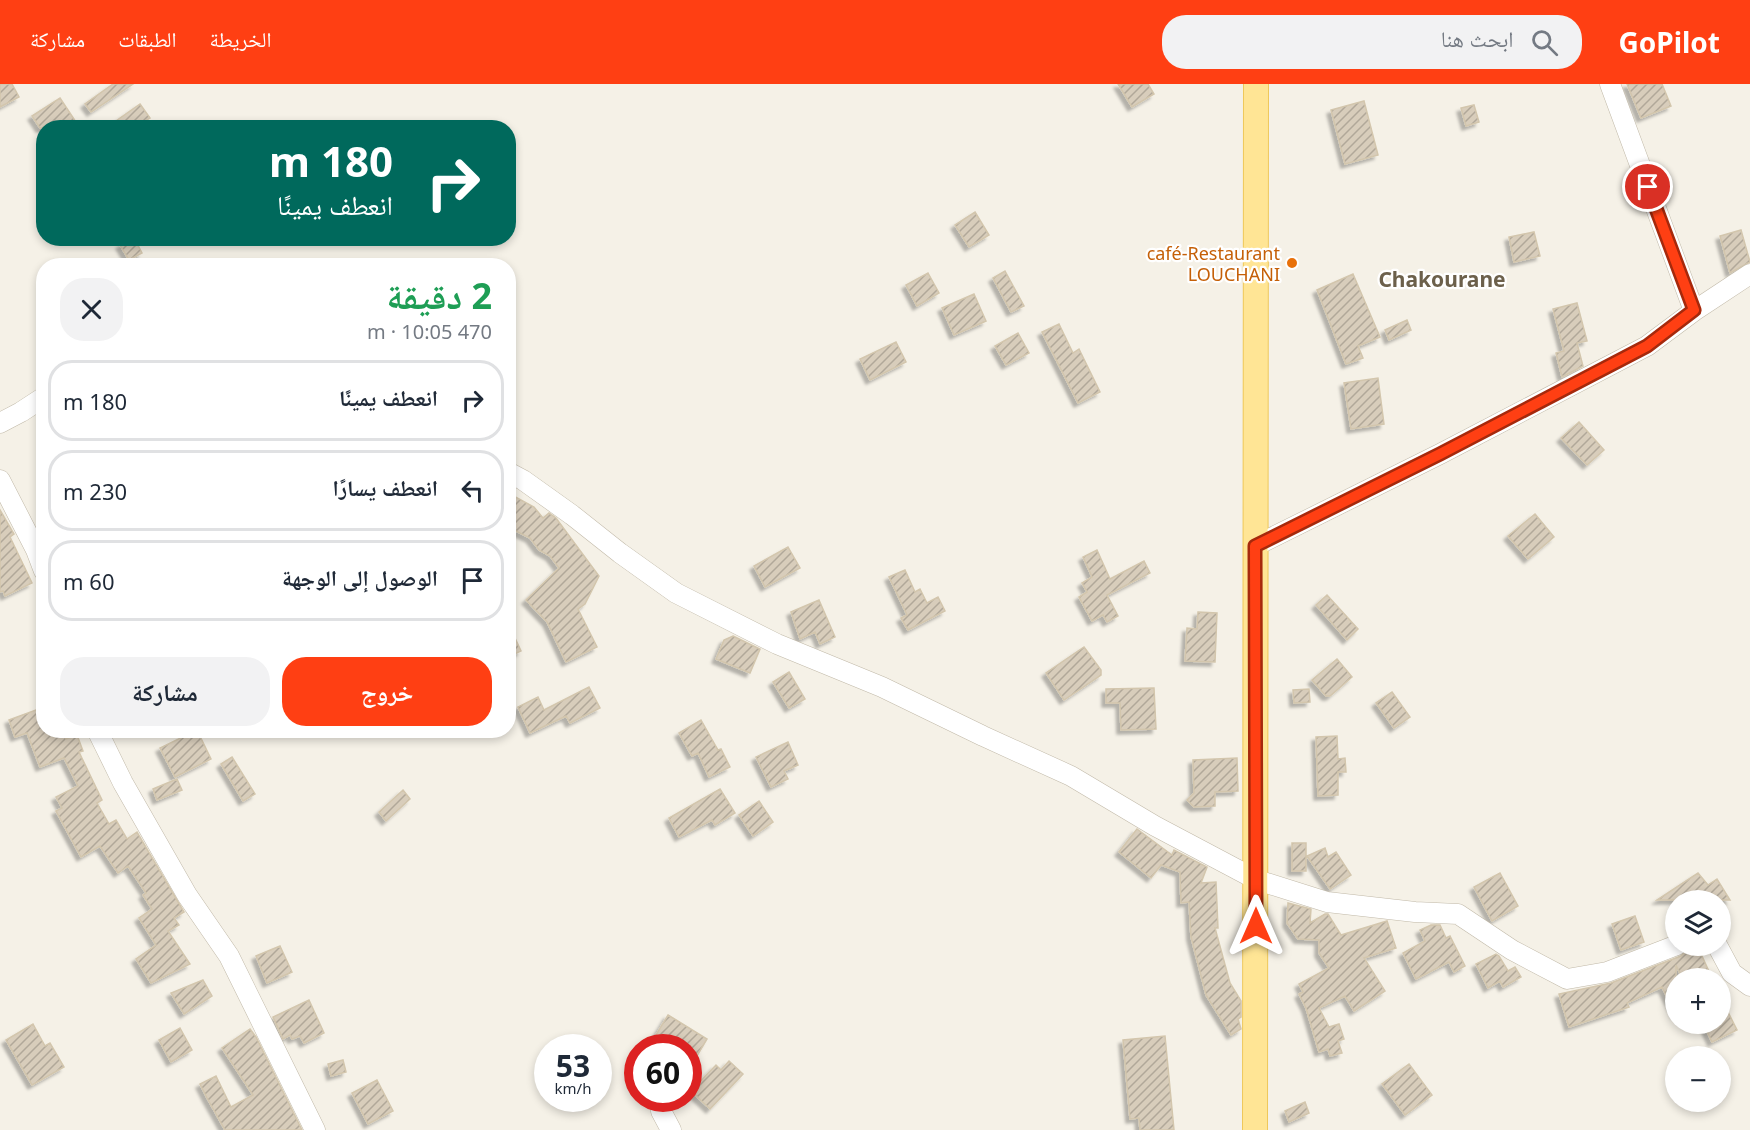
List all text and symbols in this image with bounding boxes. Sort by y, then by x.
search box [1162,15,1582,69]
text: ابحث هنا [1441,23,1513,53]
text: GoPilot [1618,23,1720,61]
text: مشاركة [30,25,85,53]
text: الطبقات [118,25,177,53]
text: الخريطة [210,25,271,53]
icon: search [1528,26,1561,59]
text: 180 m [269,132,393,189]
icon: right [414,144,492,222]
pin [1622,161,1673,212]
icon: arrive [1631,170,1664,203]
text: انعطف يمينًا [277,186,393,223]
place label: café-Restaurant LOUCHANI [1147,241,1280,286]
marker: café-Restaurant LOUCHANI [1285,256,1299,270]
district label: Chakourane [1378,265,1506,293]
text: 2 دقيقة [386,271,492,320]
button: close [60,278,123,341]
text: 470 m · 10:05 [367,318,492,345]
text: انعطف يمينًا [339,382,438,412]
icon: right [456,384,489,417]
text: 180 m [63,386,127,416]
text: انعطف يسارًا [333,472,438,502]
icon: left [456,474,489,507]
text: 230 m [63,476,127,506]
text: الوصول إلى الوجهة [282,562,438,592]
icon: arrive [456,564,489,597]
text: 60 m [63,566,114,596]
button: مشاركة [60,657,270,726]
button: خروج [282,657,492,726]
map controls [1665,890,1731,1112]
button: layers [1665,890,1731,956]
position arrow [1224,894,1288,958]
button: + [1665,968,1731,1034]
speed limit sign: 60 [624,1034,702,1112]
text: 53 [556,1045,590,1086]
button: − [1665,1046,1731,1112]
text: km/h [555,1078,591,1098]

